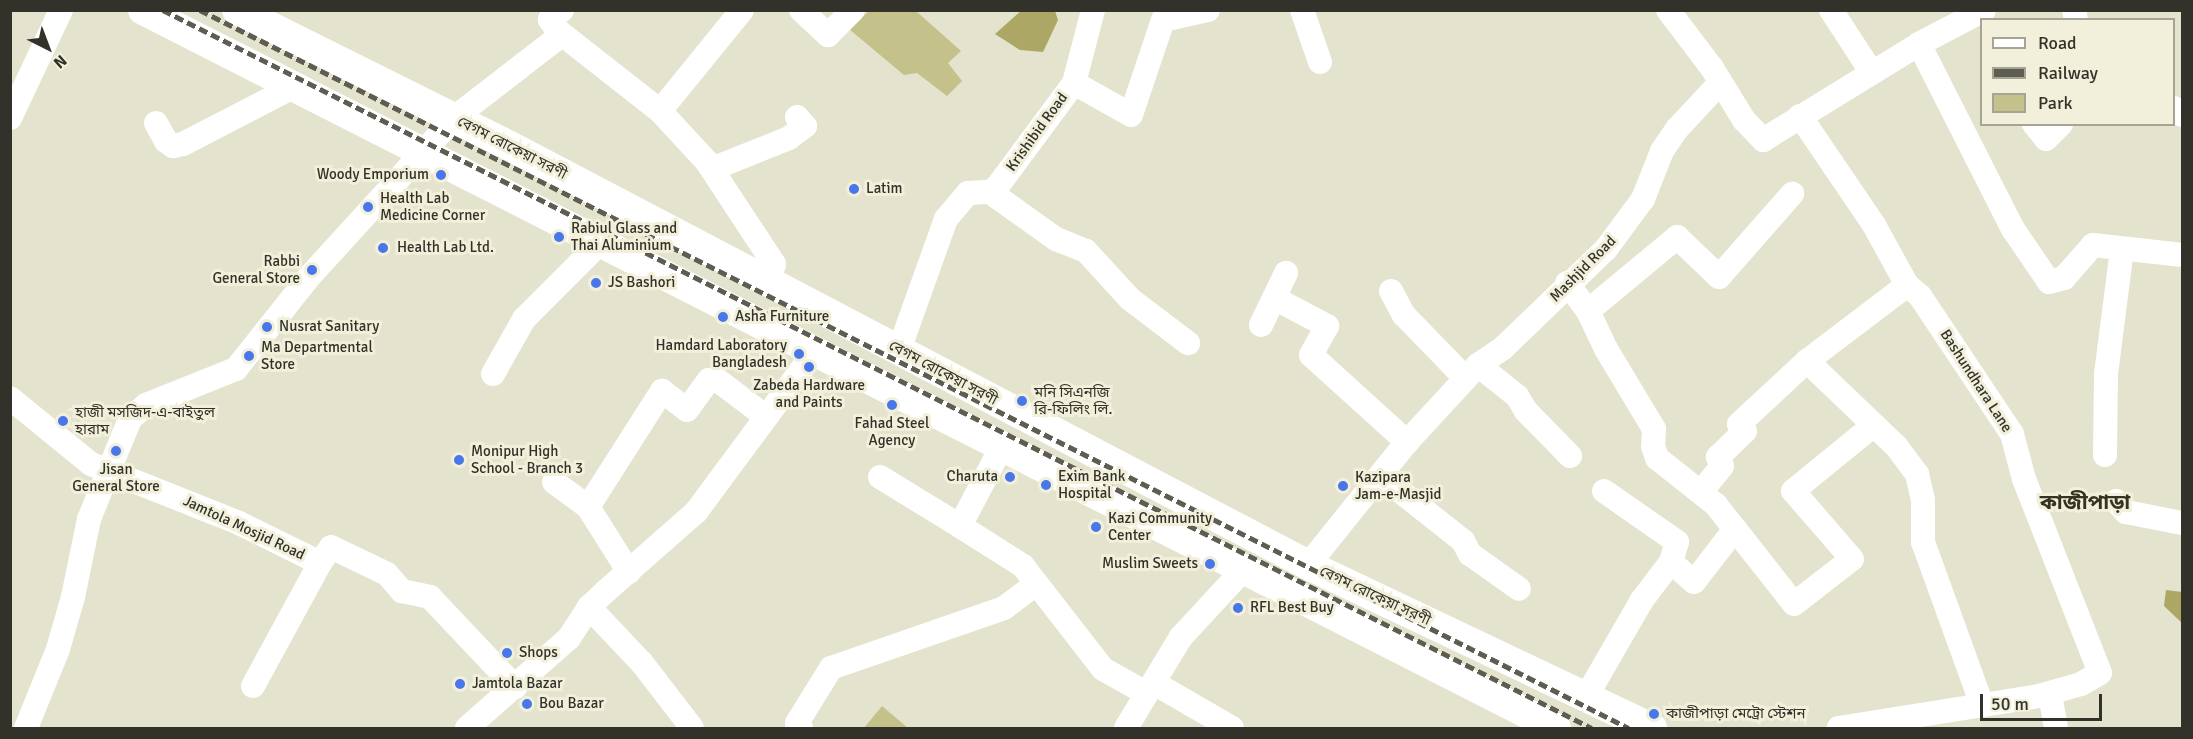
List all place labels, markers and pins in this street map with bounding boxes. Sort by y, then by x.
place label: Woody Emporium [317,166,429,184]
marker: Woody Emporium [434,168,448,182]
place label: Latim [866,180,903,198]
marker: Latim [847,182,861,196]
place label: Health Lab Medicine Corner [380,189,485,224]
marker: Health Lab Medicine Corner [361,200,375,214]
place label: Rabiul Glass and Thai Aluminium [571,219,677,254]
marker: Rabiul Glass and Thai Aluminium [552,230,566,244]
marker: Health Lab Ltd. [374,239,392,257]
place label: Health Lab Ltd. [397,239,494,257]
place label: Rabbi General Store [212,252,300,287]
marker: Rabbi General Store [305,263,319,277]
place label: JS Bashori [608,274,675,292]
marker: JS Bashori [589,276,603,290]
place label: Asha Furniture [735,308,829,326]
marker: Asha Furniture [716,310,730,324]
place label: Nusrat Sanitary [279,318,379,336]
marker: Nusrat Sanitary [260,320,274,334]
place label: Hamdard Laboratory Bangladesh [655,336,787,371]
place label: Ma Departmental Store [261,338,373,373]
marker: Hamdard Laboratory Bangladesh [792,347,806,361]
marker: Ma Departmental Store [242,349,256,363]
marker: Zabeda Hardware and Paints [802,360,816,374]
place label: Zabeda Hardware and Paints [753,376,865,411]
place label: মনি সিএনজি রি-ফিলিং লি. [1034,383,1112,418]
marker: মনি সিএনজি রি-ফিলিং লি. [1015,394,1029,408]
marker: Fahad Steel Agency [885,398,899,412]
place label: হাজী মসজিদ-এ-বাইতুল হারাম [75,403,215,438]
marker: হাজী মসজিদ-এ-বাইতুল হারাম [56,414,70,428]
place label: Fahad Steel Agency [855,414,929,449]
place label: Monipur High School - Branch 3 [471,442,583,477]
marker: Jisan General Store [109,444,123,458]
marker: Monipur High School - Branch 3 [452,453,466,467]
place label: Jisan General Store [72,460,160,495]
place label: Exim Bank Hospital [1058,467,1125,502]
place label: Charuta [947,468,998,486]
place label: Kazipara Jam-e-Masjid [1355,468,1441,503]
marker: Charuta [1003,470,1017,484]
marker: Exim Bank Hospital [1039,478,1053,492]
marker: Kazipara Jam-e-Masjid [1336,479,1350,493]
place label: Kazi Community Center [1108,509,1212,544]
marker: Kazi Community Center [1089,520,1103,534]
place label: Muslim Sweets [1102,555,1198,573]
marker: Muslim Sweets [1203,557,1217,571]
place label: RFL Best Buy [1250,599,1334,617]
marker: RFL Best Buy [1231,601,1245,615]
place label: Shops [519,644,558,662]
marker: Shops [500,646,514,660]
place label: Jamtola Bazar [472,675,563,693]
marker: Jamtola Bazar [453,677,467,691]
place label: Bou Bazar [539,695,604,713]
marker: Bou Bazar [520,697,534,711]
place label: কাজীপাড়া মেট্রো স্টেশন [1666,705,1805,723]
marker: কাজীপাড়া মেট্রো স্টেশন [1647,707,1661,721]

